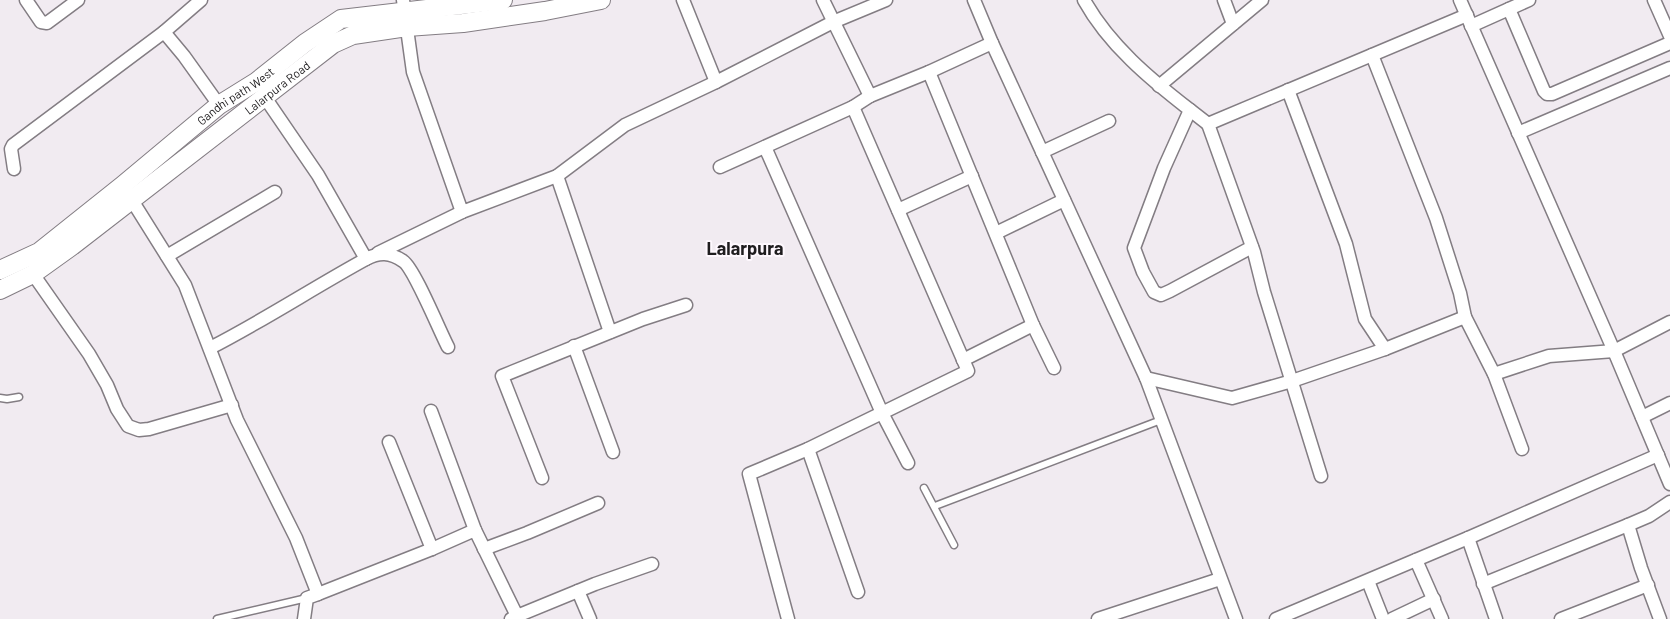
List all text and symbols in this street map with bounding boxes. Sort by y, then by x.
street label: Lalarpura Road [242,58,313,117]
street label: Gandhi path West [194,64,276,127]
district label: Lalarpura [707,237,783,259]

